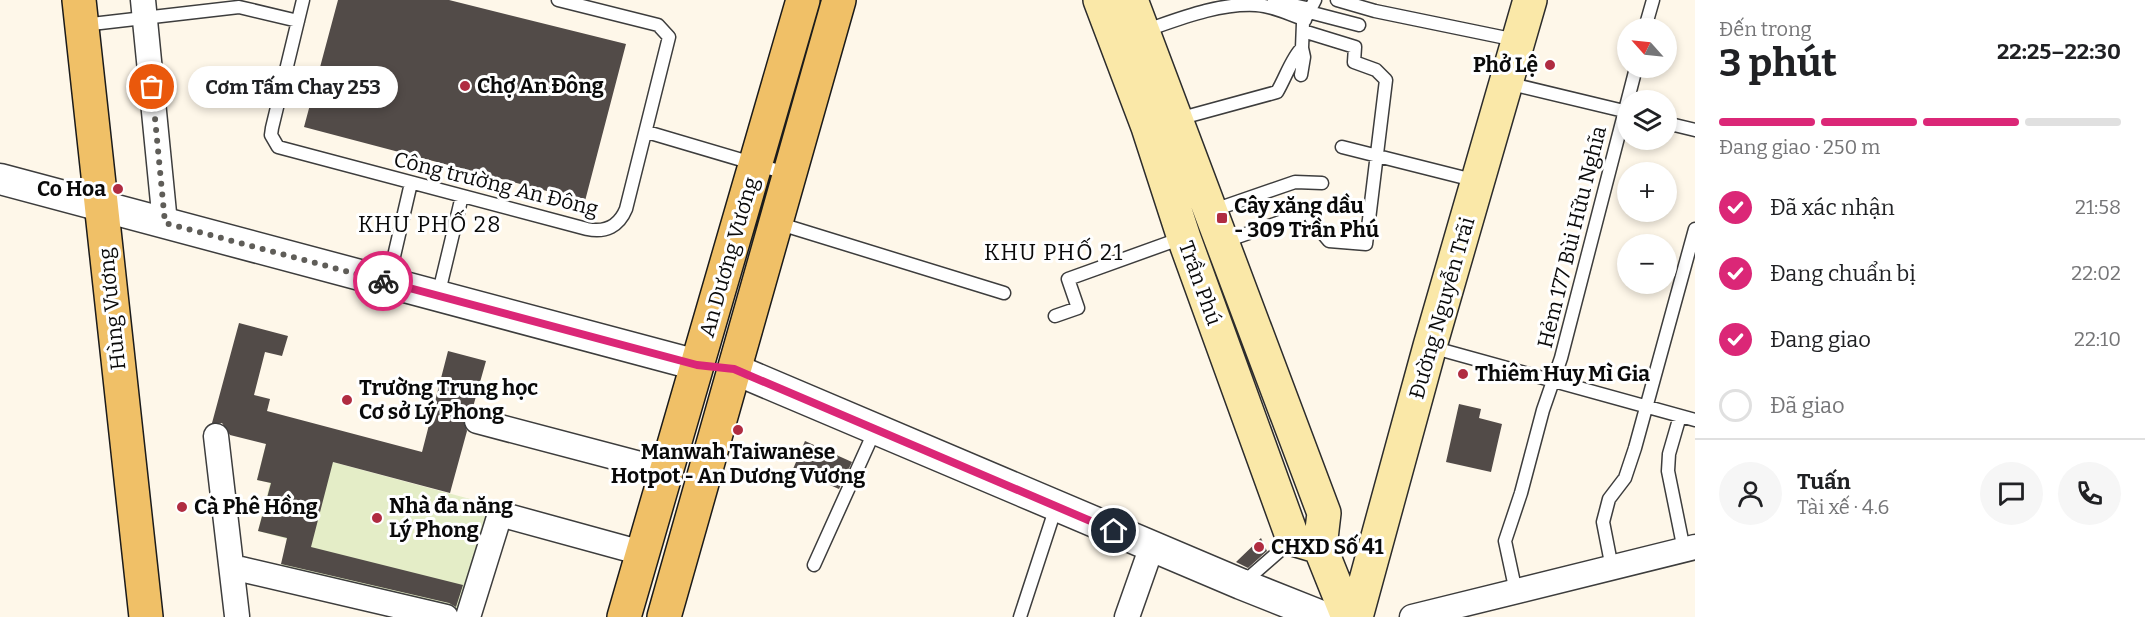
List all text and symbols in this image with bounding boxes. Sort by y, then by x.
text: Đến trong [1719,17,1812,41]
north arrow [1617,18,1677,78]
map controls [1617,18,1677,294]
text: 22:25–22:30 [1997,38,2121,65]
text: 3 phút [1719,40,1837,86]
place label: Phở Lệ [1473,52,1538,78]
marker: Phở Lệ [1543,58,1557,72]
pin [126,61,177,112]
callout: Cơm Tấm Chay 253 [188,66,398,108]
icon: bag [135,70,168,103]
place label: Chợ An Đông [477,73,604,99]
text: Cơm Tấm Chay 253 [205,75,381,99]
marker: Chợ An Đông [458,79,472,93]
button: layers [1617,90,1677,150]
street label: Hẻm 177 Bùi Hữu Nghĩa [1532,123,1612,351]
text: Đang giao · 250 m [1719,135,1880,159]
street label: Công trường An Đông [391,146,601,222]
button: + [1617,162,1677,222]
street label: An Dương Vương [694,174,764,340]
place label: Co Hoa [37,176,106,202]
marker: Co Hoa [111,182,125,196]
icon: check [1719,191,1752,224]
place label: Cây xăng dầu - 309 Trần Phú [1234,192,1379,243]
text: Đã xác nhận [1770,194,1895,221]
text: 21:58 [2075,195,2121,219]
district label: KHU PHỐ 28 [358,209,502,238]
marker: Cây xăng dầu - 309 Trần Phú [1215,211,1229,225]
street label: Đường Nguyễn Trãi [1404,214,1480,402]
button: − [1617,234,1677,294]
district label: KHU PHỐ 21 [984,237,1124,266]
street label: Trần Phú [1173,237,1227,329]
street label: Hùng Vương [93,246,131,371]
courier [353,251,413,311]
icon: check [1719,257,1752,290]
text: Đang chuẩn bị [1770,260,1916,287]
text: 22:02 [2071,261,2121,285]
icon: bike [367,265,400,298]
icon: check [1719,323,1752,356]
text: Đang giao [1770,326,1871,353]
text: 22:10 [2074,327,2121,351]
place label: Thiêm Huy Mì Gia [1475,361,1650,387]
marker: Thiêm Huy Mì Gia [1456,367,1470,381]
place label: Trường Trung học Cơ sở Lý Phong [359,375,538,425]
text: Đã giao [1770,392,1845,419]
marker: Trường Trung học Cơ sở Lý Phong [340,393,354,407]
marker: Manwah Taiwanese Hotpot - An Dương Vương [731,423,745,437]
place label: Manwah Taiwanese Hotpot - An Dương Vương [611,439,865,489]
button: person [1719,462,1782,525]
button: chat [1980,462,2043,525]
button: phone [2058,462,2121,525]
text: Tuấn [1797,468,1851,495]
place label: Cà Phê Hồng [194,493,318,520]
place label: Nhà đa năng Lý Phong [389,493,513,543]
text: Tài xế · 4.6 [1797,495,1889,519]
marker: Cà Phê Hồng [175,500,189,514]
pin [1088,505,1139,556]
marker: Nhà đa năng Lý Phong [370,511,384,525]
icon: home [1097,514,1130,547]
place label: CHXD Số 41 [1271,533,1384,560]
marker: CHXD Số 41 [1252,540,1266,554]

